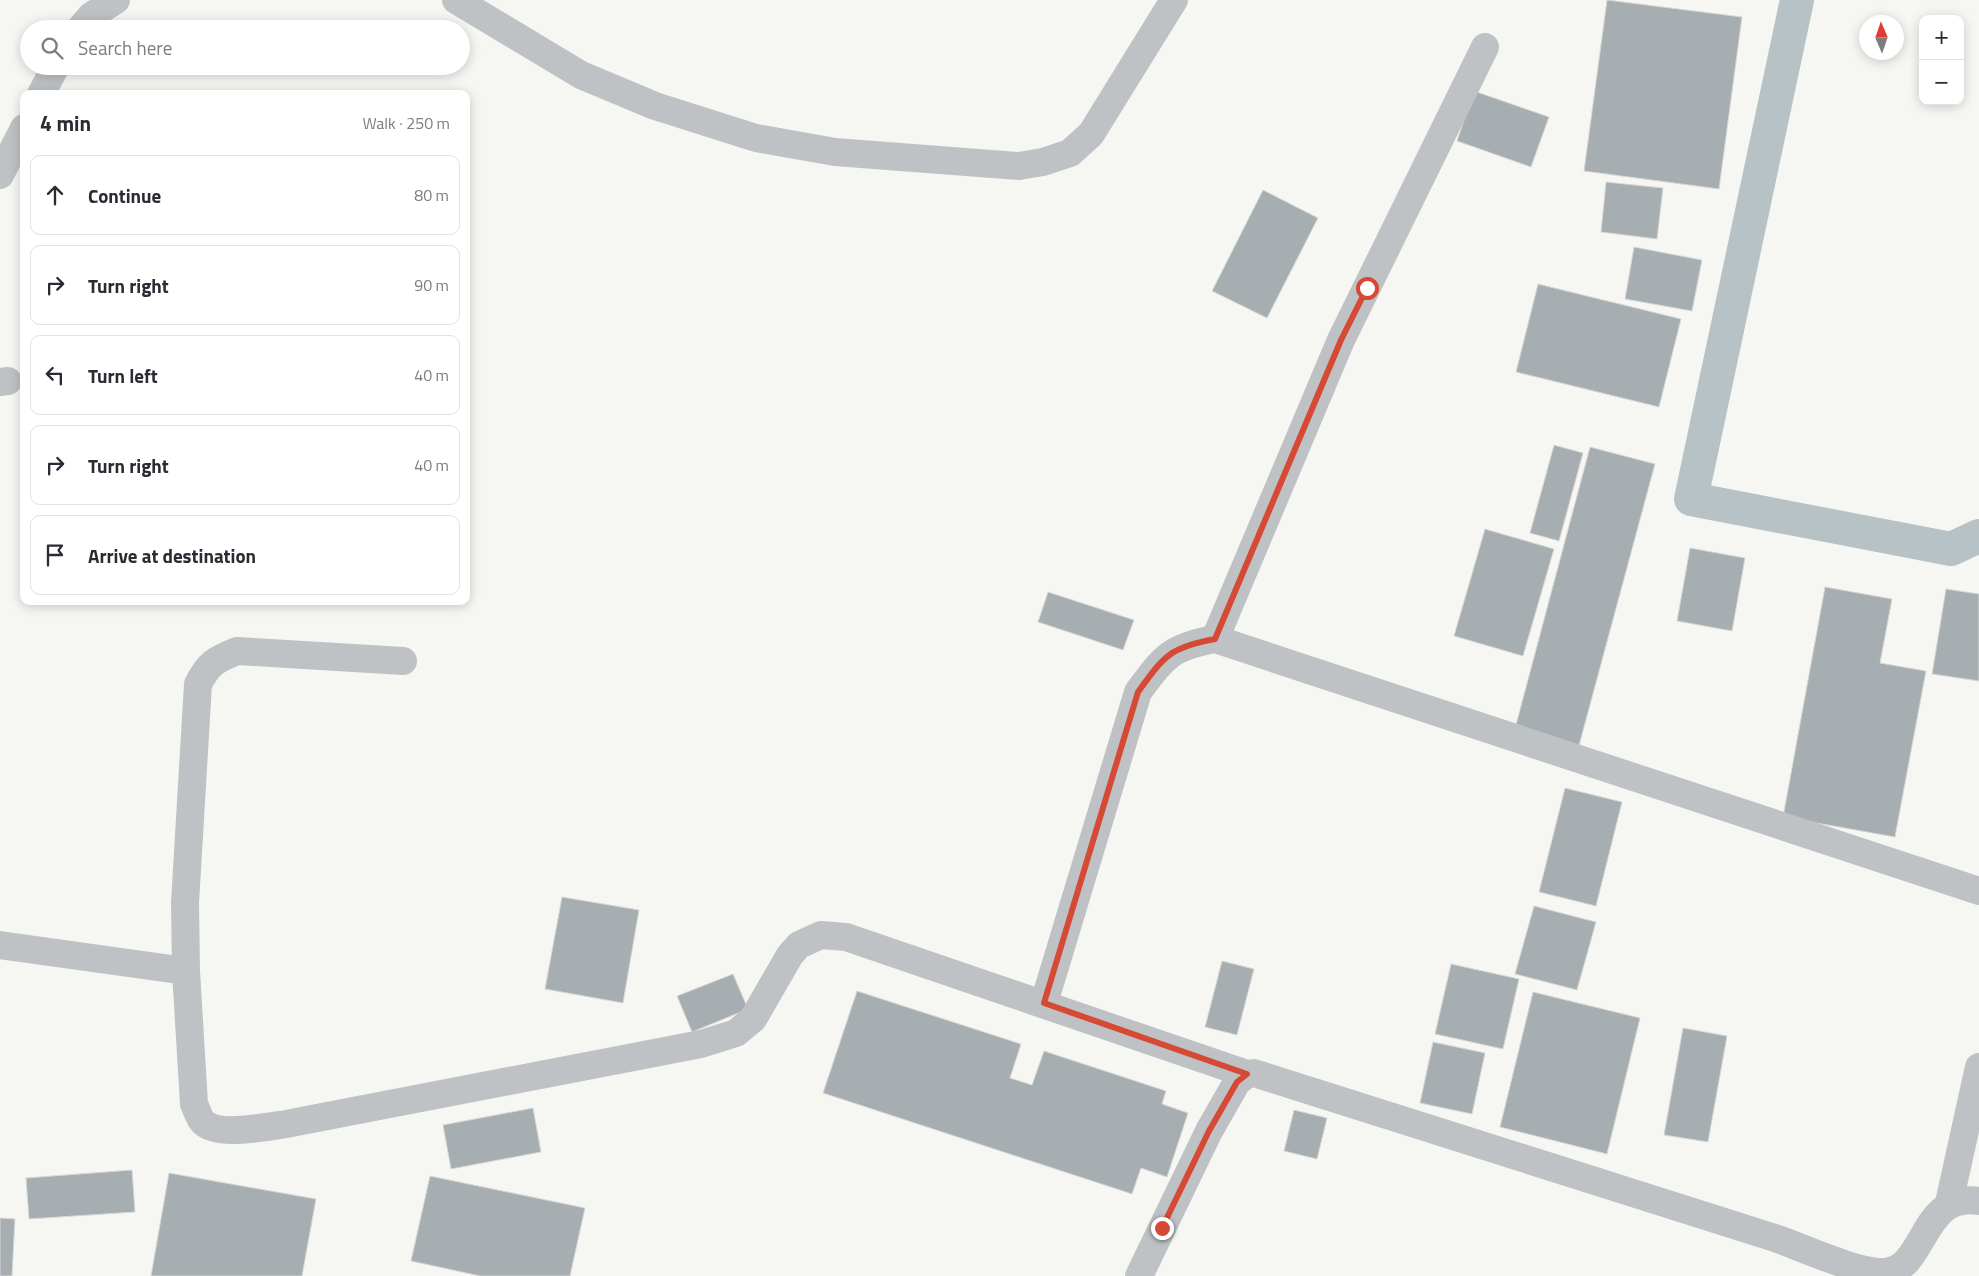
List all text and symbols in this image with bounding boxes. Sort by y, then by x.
north arrow [1859,15,1904,60]
map controls [1919,15,1964,105]
button: + [1919,15,1964,60]
search box [20,20,470,75]
text: Search here [78,33,172,62]
icon: search [38,34,66,62]
button: − [1919,60,1964,105]
text: 4 min [40,107,91,139]
text: Walk · 250 m [362,111,450,135]
icon: ahead [41,181,69,209]
text: Continue [88,181,161,210]
text: 80 m [414,183,449,207]
icon: right [41,271,69,299]
text: Turn right [88,271,169,300]
text: 90 m [414,273,449,297]
route start [1356,277,1379,300]
icon: left [41,361,69,389]
text: Turn left [88,361,158,390]
text: 40 m [414,363,449,387]
icon: right [41,451,69,479]
text: Turn right [88,451,169,480]
text: 40 m [414,453,449,477]
icon: arrive [41,541,69,569]
text: Arrive at destination [88,541,256,570]
route end [1151,1217,1174,1240]

